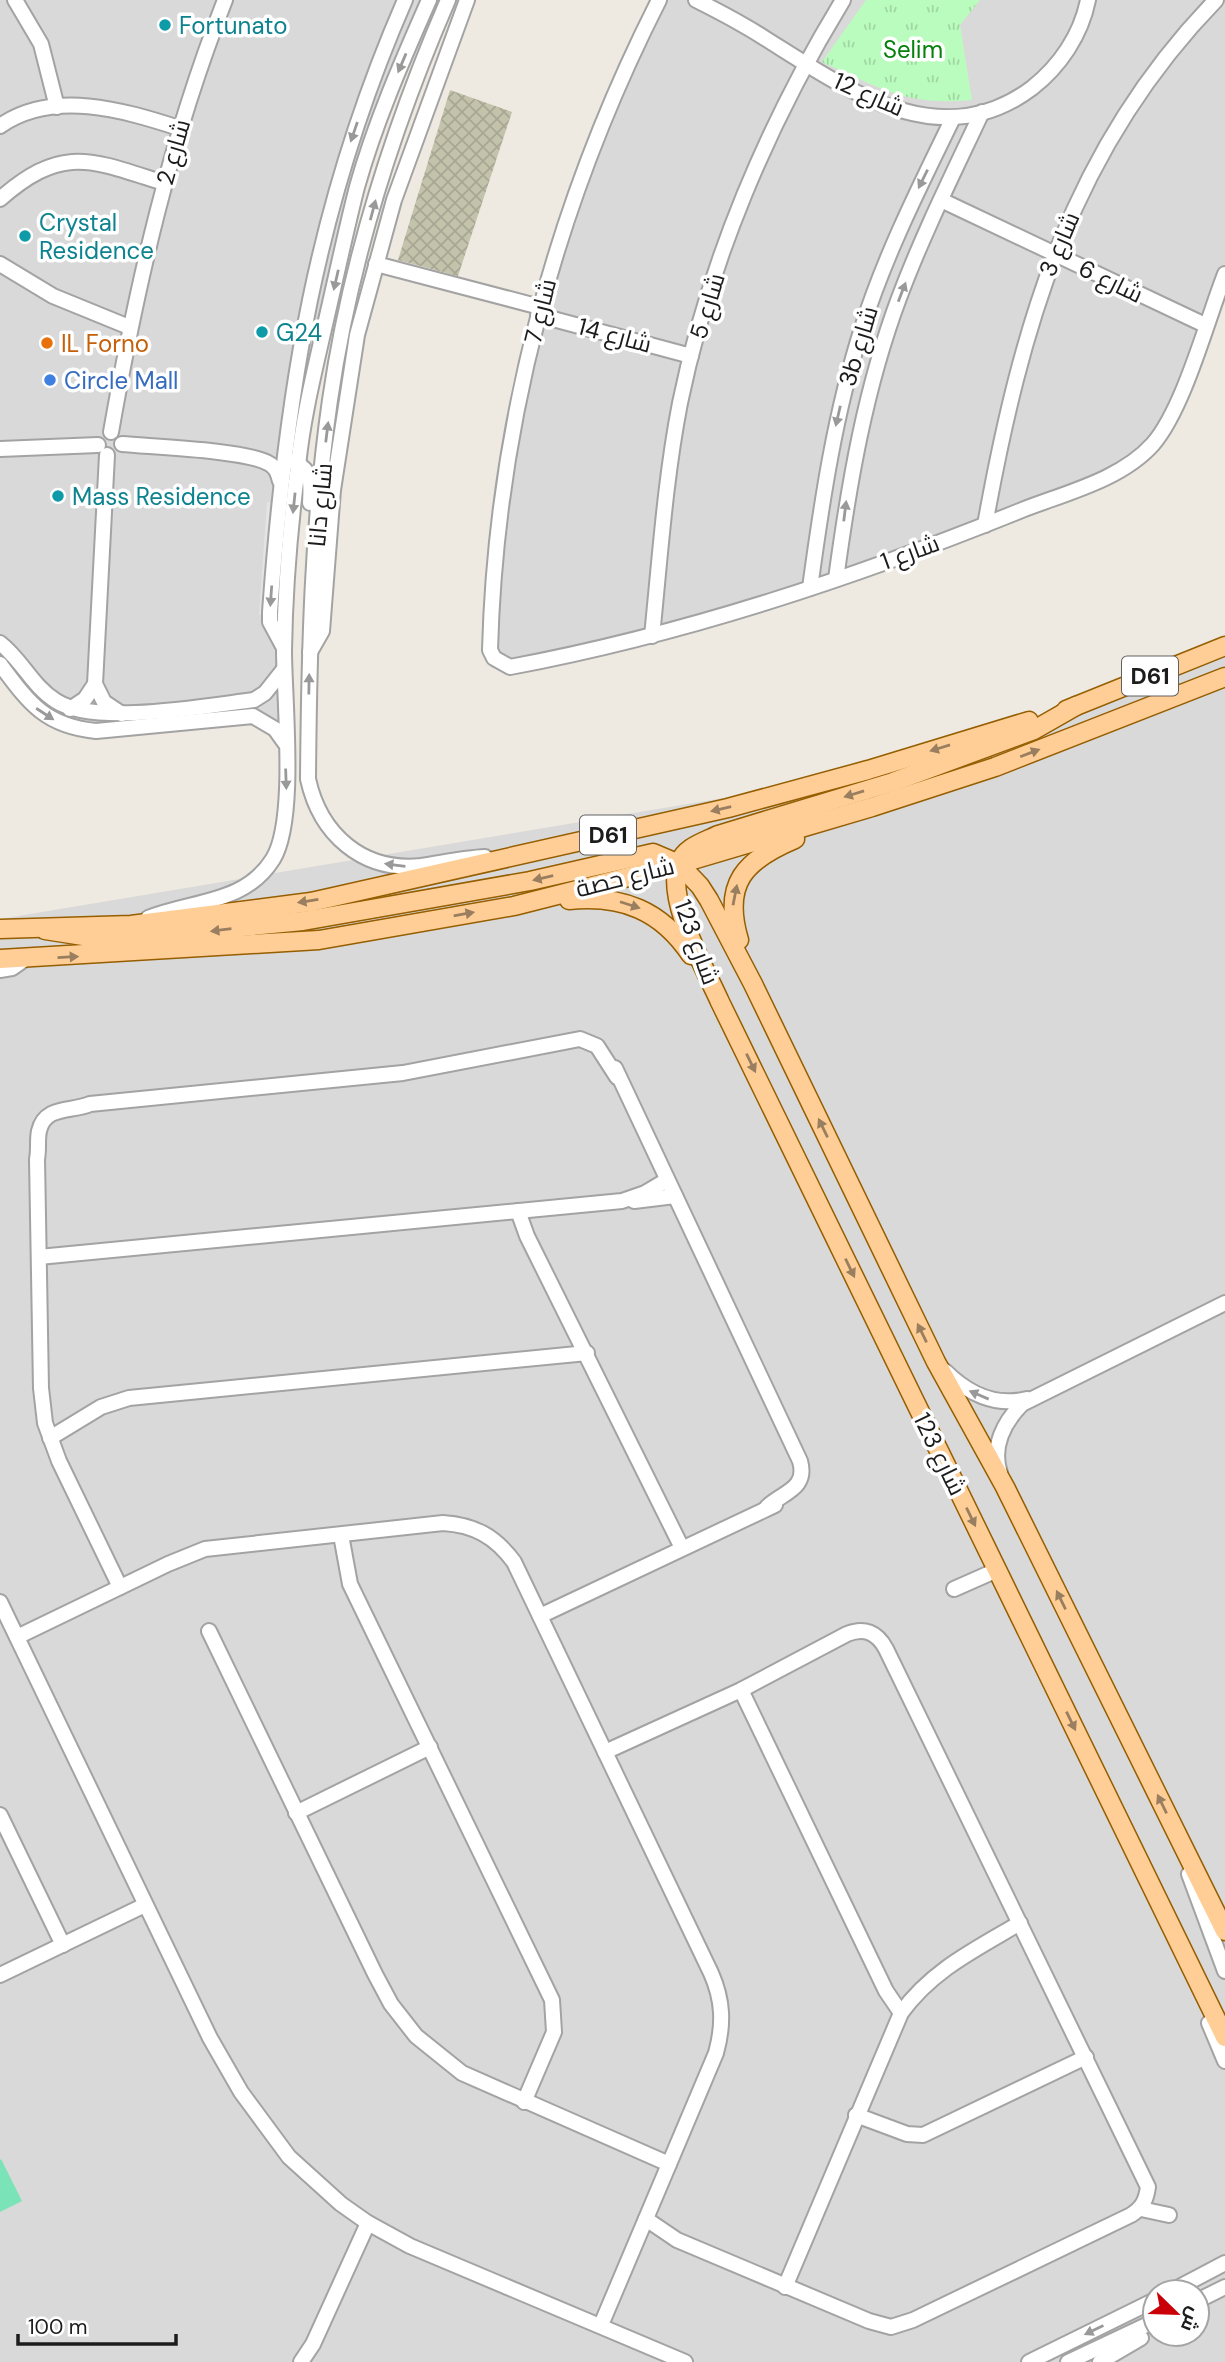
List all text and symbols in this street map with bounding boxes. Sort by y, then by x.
place label: Fortunato [179,10,287,41]
marker: Fortunato [157,17,173,33]
park label: Selim [883,34,943,65]
one-way arrow [396,52,407,73]
street label: شارع 12 [828,65,909,124]
street label: شارع 2 [149,116,198,189]
one-way arrow [348,122,359,143]
one-way arrow [918,169,929,189]
one-way arrow [368,199,379,221]
place label: Crystal Residence [39,207,154,266]
street label: شارع 3 [1032,207,1087,281]
marker: Crystal Residence [17,228,33,244]
street label: شارع 6 [1073,252,1148,311]
one-way arrow [330,269,341,291]
street label: شارع 5 [682,269,733,343]
street label: شارع 7 [517,275,564,347]
one-way arrow [896,281,907,302]
street label: 3b شارع [831,302,886,390]
street label: شارع 14 [575,310,655,361]
place label: G24 [276,317,322,348]
marker: G24 [254,324,270,340]
place label: IL Forno [61,328,149,359]
marker: IL Forno [39,335,55,351]
place label: Circle Mall [64,365,178,396]
marker: Circle Mall [42,372,58,388]
one-way arrow [832,405,843,427]
one-way arrow [321,421,332,443]
street label: شارع دانا [301,462,340,548]
place label: Mass Residence [72,481,251,512]
marker: Mass Residence [50,488,66,504]
one-way arrow [288,492,299,514]
one-way arrow [840,500,851,522]
street label: شارع 1 [876,527,944,578]
one-way arrow [265,585,276,607]
road number: D61 [1122,656,1178,696]
one-way arrow [303,672,315,694]
one-way arrow [35,708,55,721]
one-way arrow [930,743,951,754]
one-way arrow [1019,748,1040,759]
one-way arrow [281,769,292,791]
one-way arrow [843,790,864,800]
one-way arrow [710,804,732,815]
road number: D61 [580,816,636,855]
street label: شارع حصة [572,850,678,905]
one-way arrow [383,859,405,870]
one-way arrow [531,873,553,884]
one-way arrow [730,884,741,906]
street label: شارع 123 [666,895,727,989]
one-way arrow [297,896,319,907]
one-way arrow [619,900,640,910]
one-way arrow [453,909,475,920]
one-way arrow [210,925,232,936]
one-way arrow [57,951,79,962]
one-way arrow [745,1053,757,1073]
one-way arrow [817,1118,828,1138]
one-way arrow [845,1258,856,1278]
one-way arrow [916,1323,928,1343]
one-way arrow [968,1389,989,1400]
street label: شارع 123 [906,1407,973,1501]
one-way arrow [965,1507,977,1527]
one-way arrow [1056,1590,1067,1610]
one-way arrow [1065,1711,1076,1731]
one-way arrow [1157,1794,1168,1814]
north arrow [1141,2278,1211,2348]
scale bar [18,2302,175,2346]
text: ش [1175,2303,1207,2336]
text: 100 m [28,2313,88,2341]
one-way arrow [1084,2324,1104,2335]

